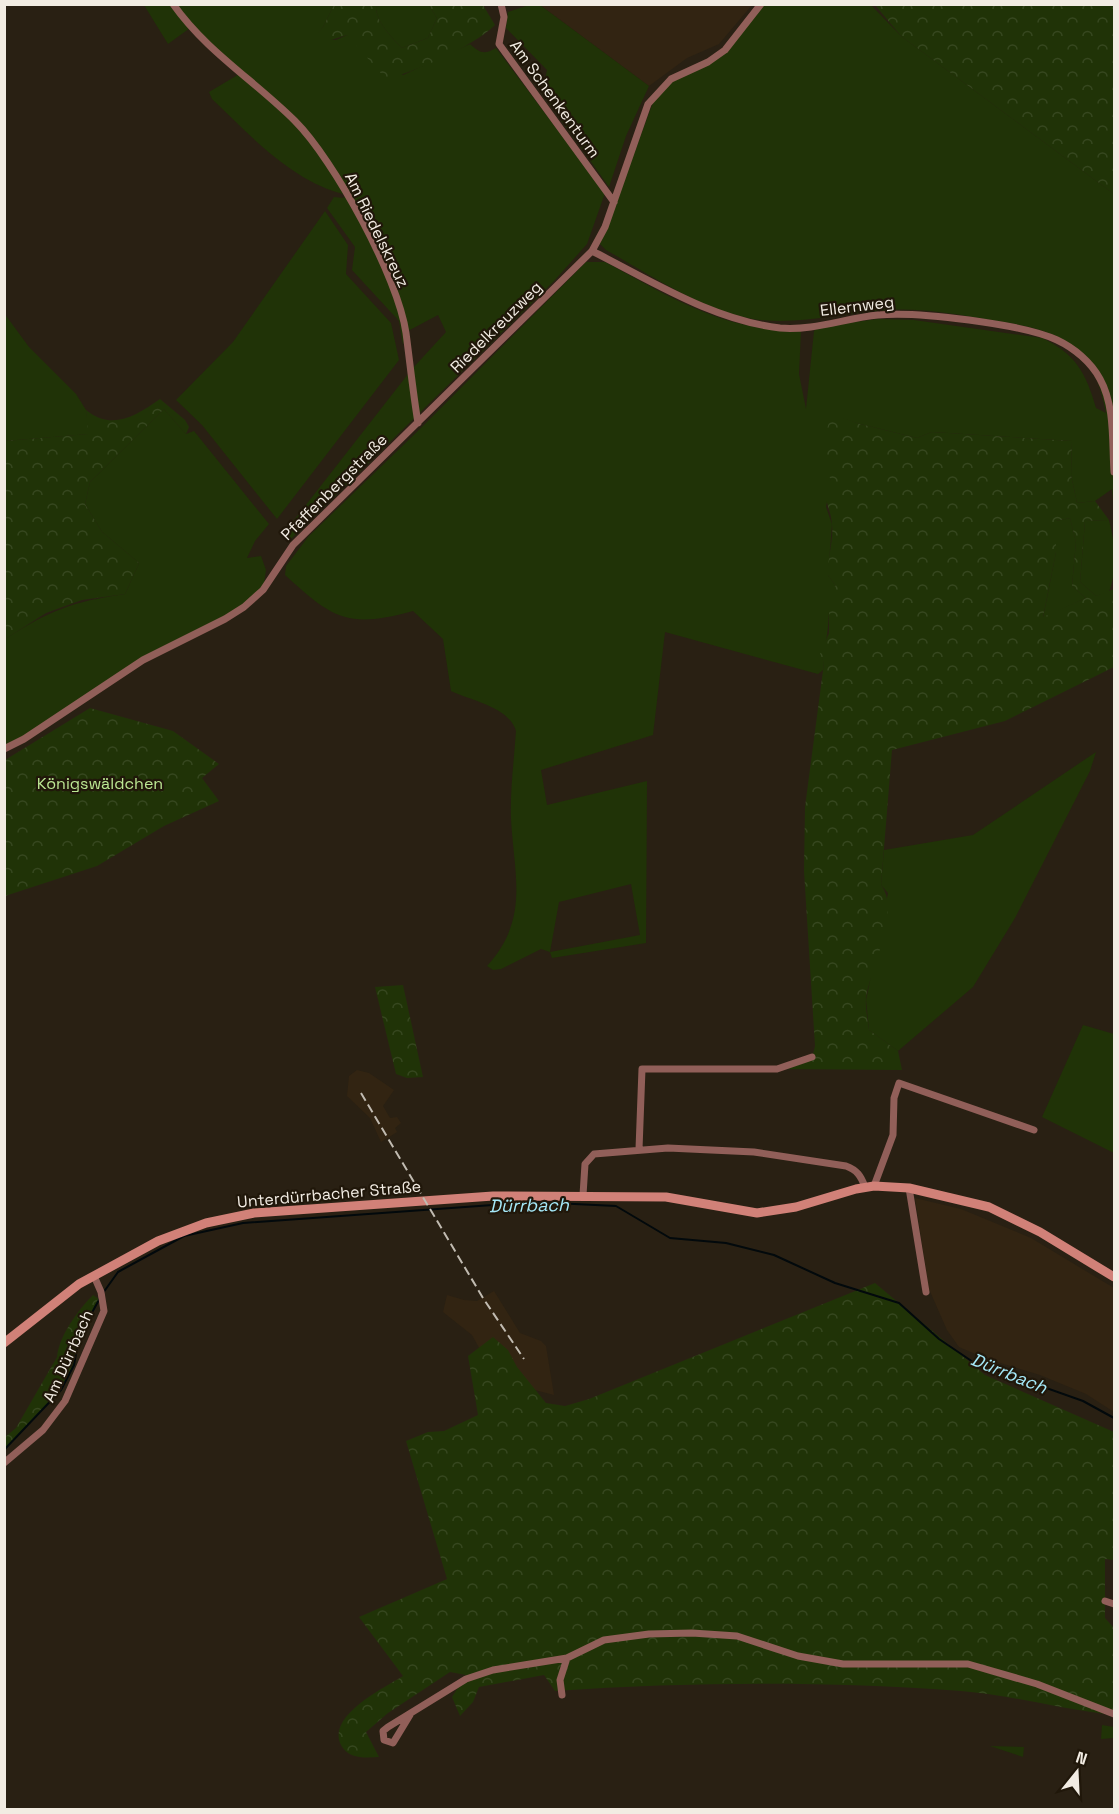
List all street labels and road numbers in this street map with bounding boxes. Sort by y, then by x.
street label: Am Schenkenturm [505,36,605,162]
street label: Am Riedelskreuz [340,169,414,291]
street label: Riedelkreuzweg [446,277,546,377]
street label: Ellernweg [819,291,895,321]
street label: Pfaffenbergstraße [276,429,392,545]
street label: Unterdürrbacher Straße [236,1175,422,1213]
street label: Am Dürrbach [38,1306,98,1406]

